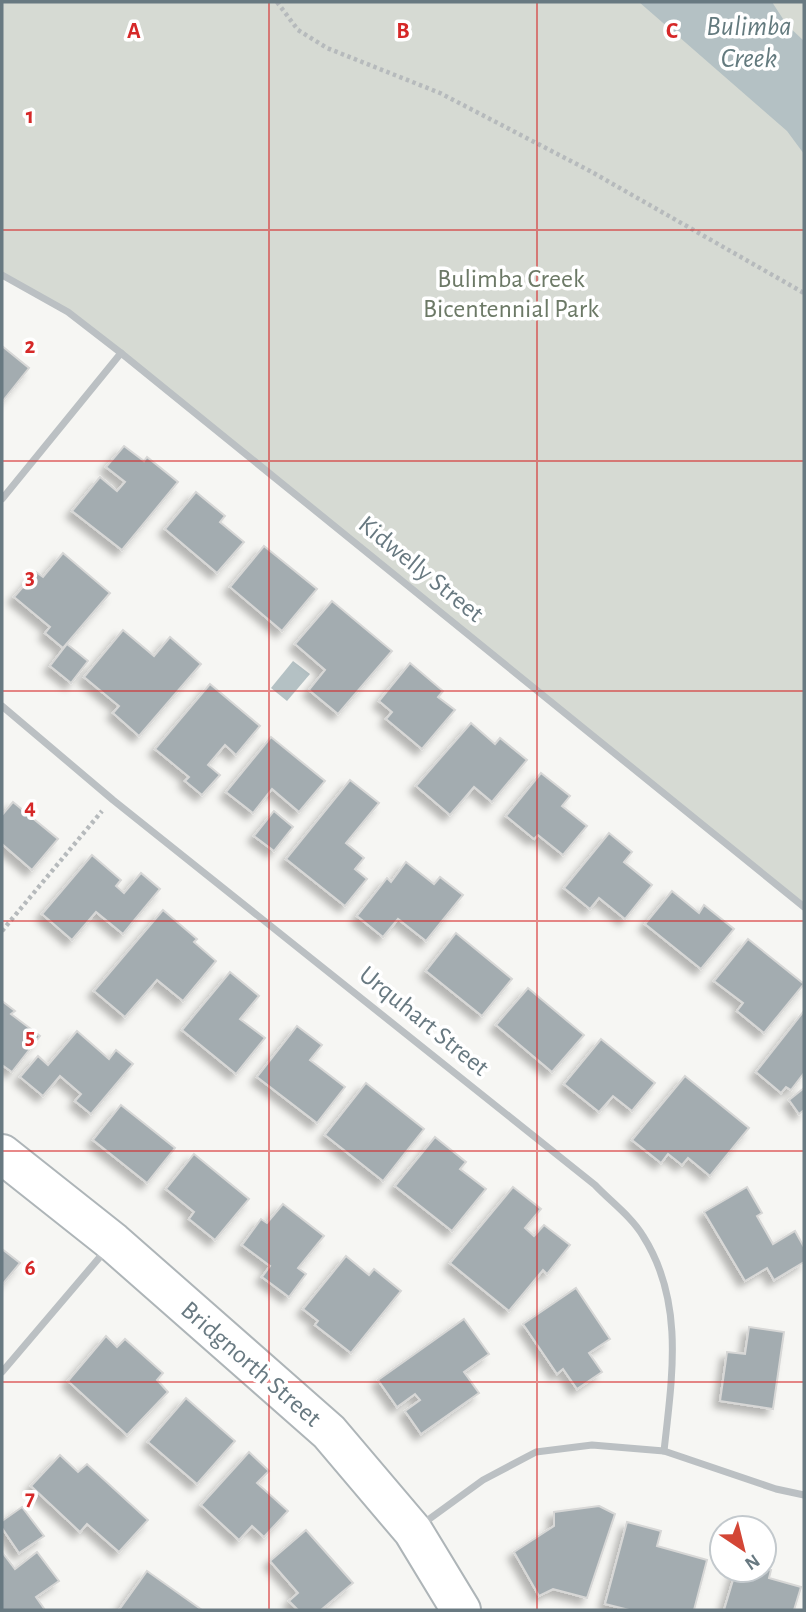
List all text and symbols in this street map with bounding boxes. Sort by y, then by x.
water label: Bulimba Creek [706,13,792,73]
text: A [127,20,141,43]
text: B [396,20,410,43]
text: C [666,20,678,43]
text: 1 [26,105,34,128]
park label: Bulimba Creek Bicentennial Park [423,266,599,322]
text: 2 [25,335,36,358]
street label: Kidwelly Street [354,511,488,627]
text: 3 [25,566,35,589]
text: 4 [24,796,36,819]
street label: Urquhart Street [354,961,494,1081]
text: 5 [25,1026,35,1049]
text: 6 [24,1257,36,1280]
street label: Bridgnorth Street [176,1296,326,1432]
text: 7 [25,1487,35,1510]
north arrow [708,1514,778,1584]
text: N [741,1550,763,1573]

